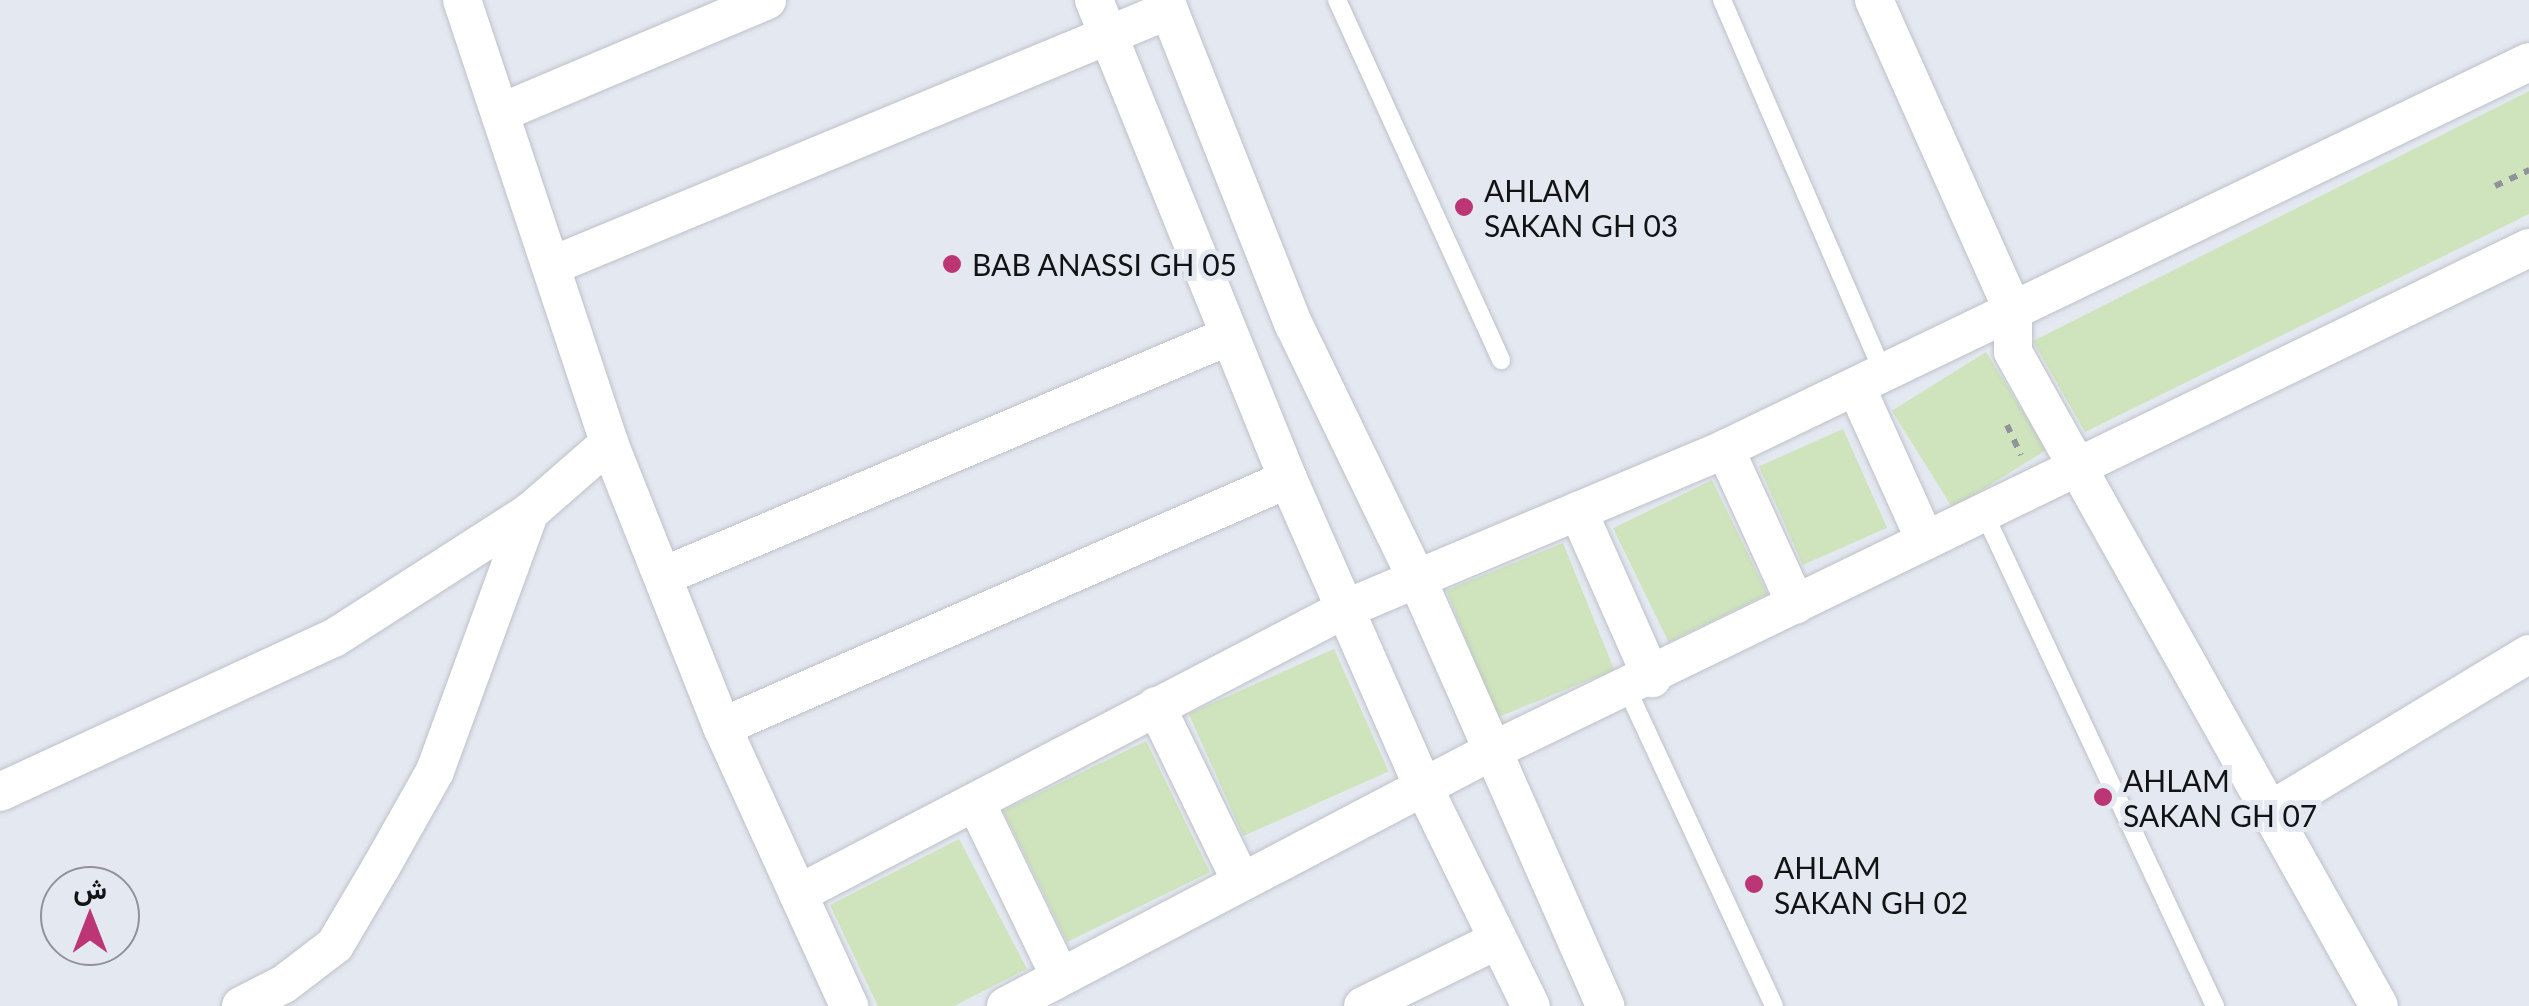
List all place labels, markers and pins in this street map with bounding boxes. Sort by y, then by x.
place label: AHLAM SAKAN GH 03 [1484,172,1678,242]
marker: AHLAM SAKAN GH 03 [1453,196,1475,218]
place label: BAB ANASSI GH 05 [972,246,1238,282]
marker: BAB ANASSI GH 05 [941,253,963,275]
place label: AHLAM SAKAN GH 07 [2123,762,2317,832]
marker: AHLAM SAKAN GH 07 [2092,786,2114,808]
place label: AHLAM SAKAN GH 02 [1774,849,1968,920]
marker: AHLAM SAKAN GH 02 [1743,873,1765,895]

